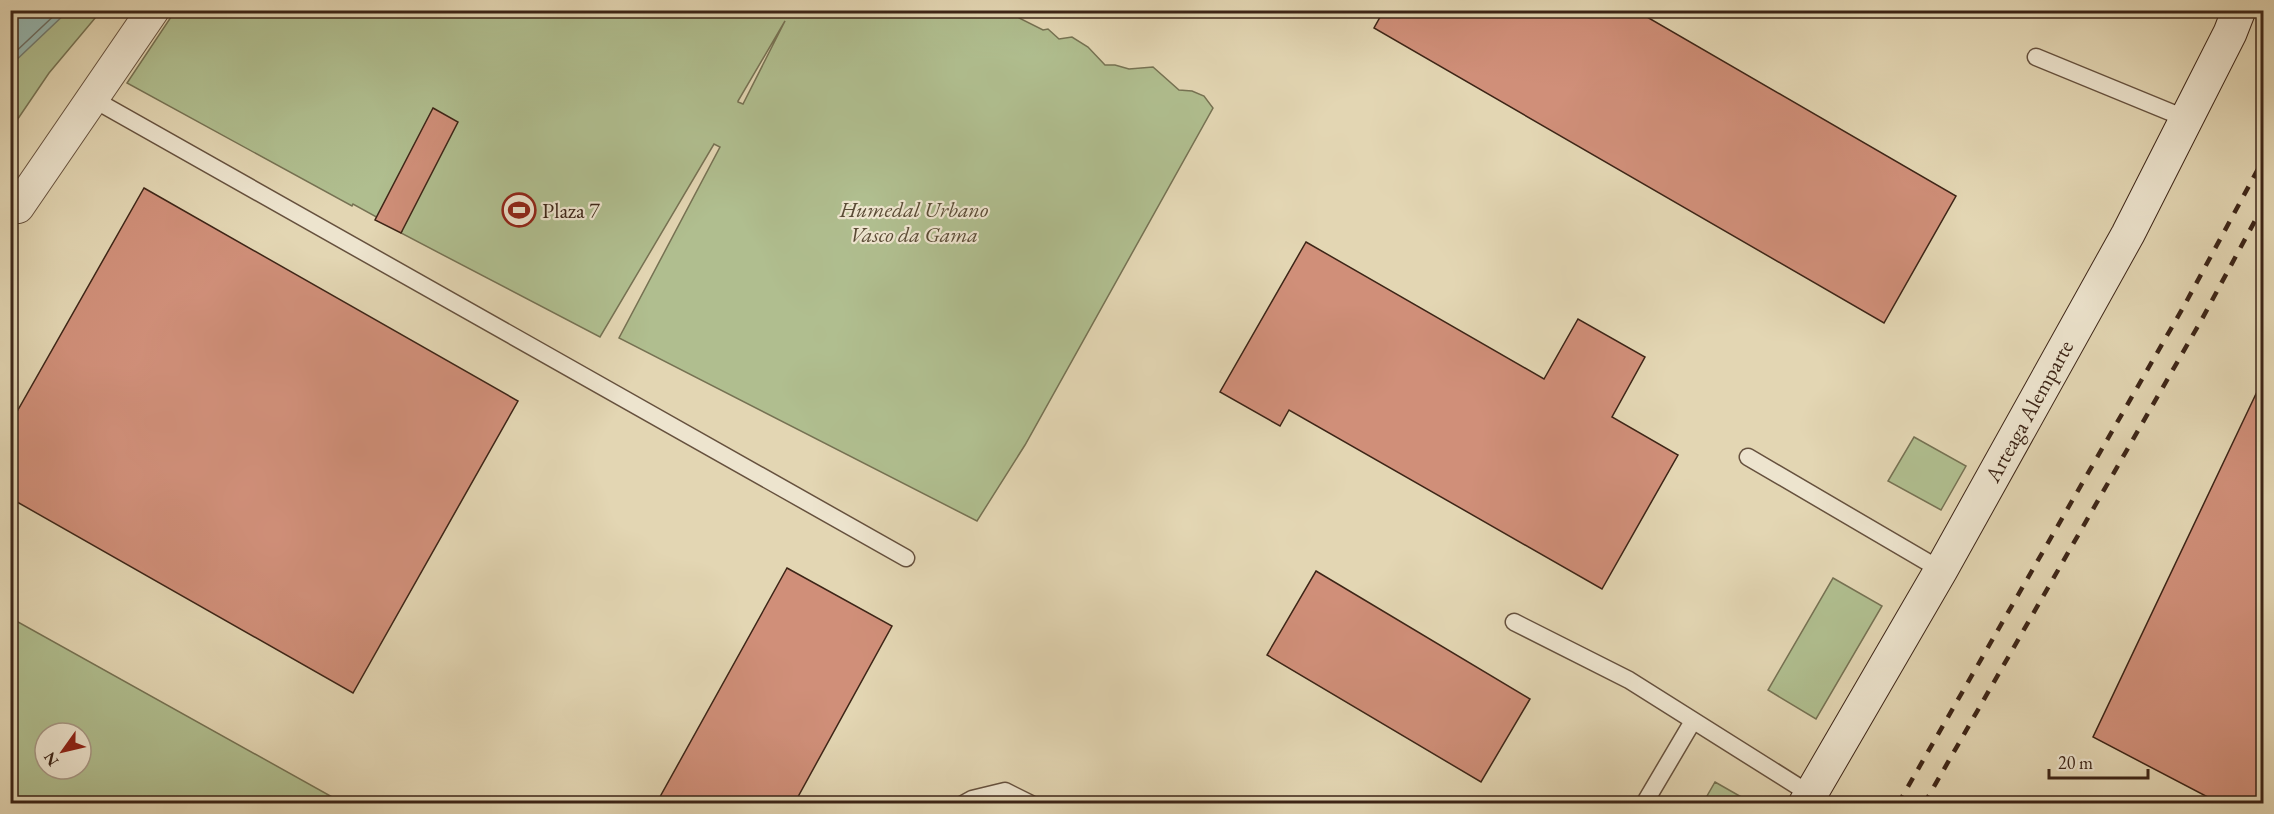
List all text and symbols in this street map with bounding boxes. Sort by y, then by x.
sports icon: Plaza 7 [501,192,537,228]
park label: Humedal Urbano Vasco da Gama [839,195,988,249]
place label: Plaza 7 [542,196,600,225]
street label: Arteaga Alemparte [1977,334,2080,488]
north arrow [33,721,93,781]
scale bar [2049,742,2148,780]
text: N [39,748,63,770]
text: 20 m [2058,751,2093,774]

